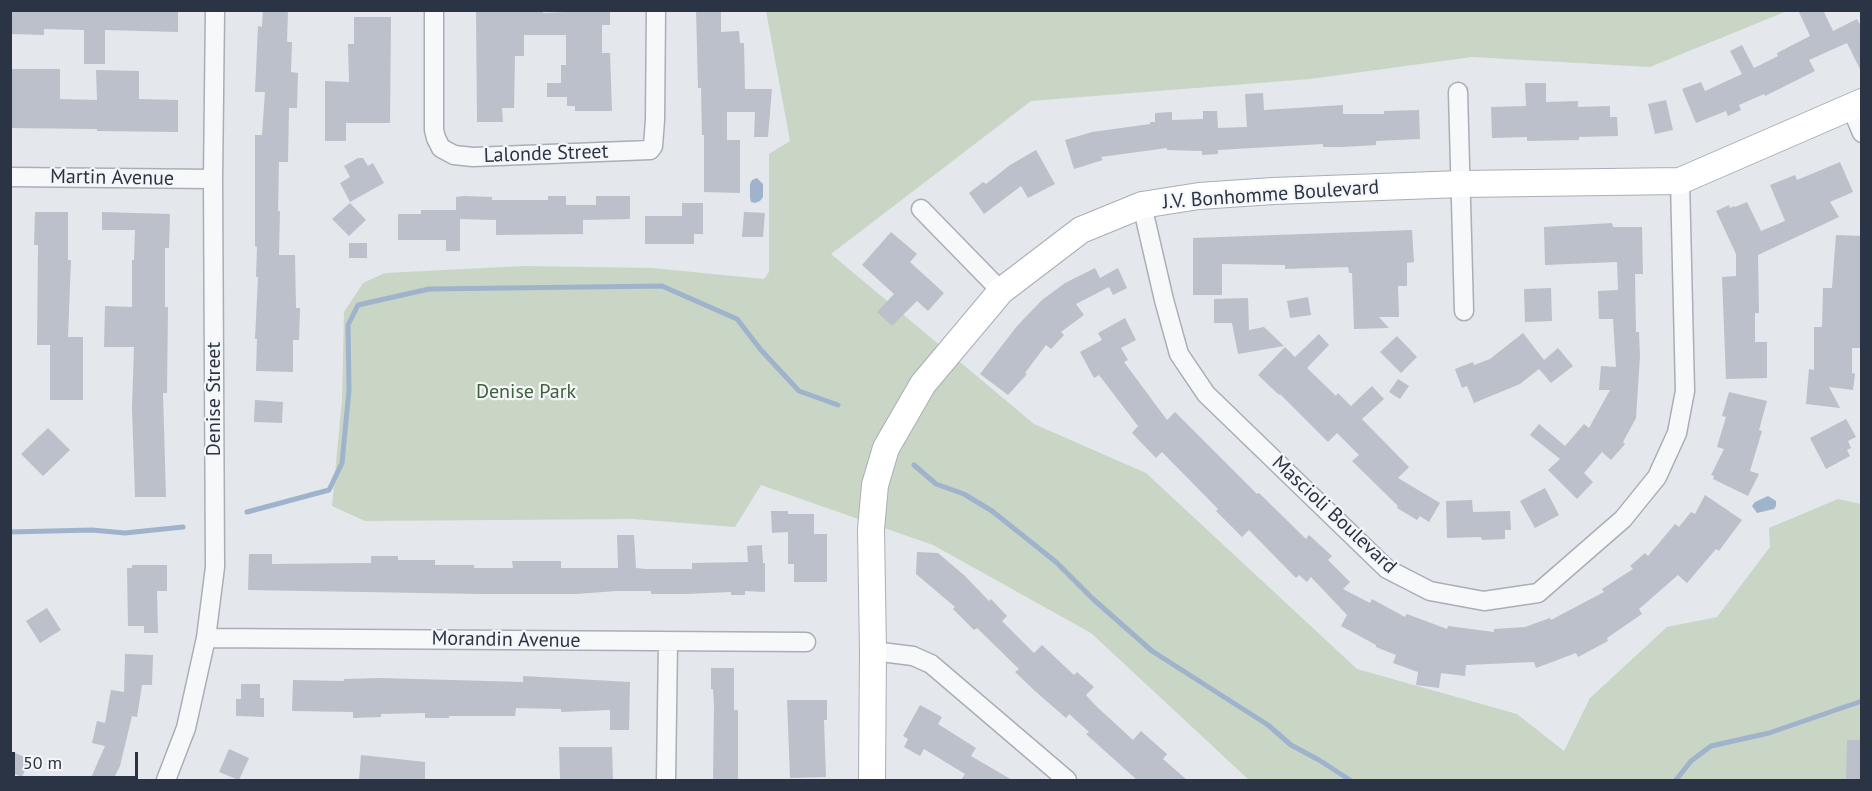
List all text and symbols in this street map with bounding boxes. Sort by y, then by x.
street label: Lalonde Street [483,140,609,168]
street label: Martin Avenue [50,165,174,191]
street label: J.V. Bonhomme Boulevard [1162,175,1380,215]
street label: Denise Street [202,342,226,456]
park label: Denise Park [476,380,576,404]
street label: Mascioli Boulevard [1267,451,1401,579]
street label: Morandin Avenue [431,627,581,653]
scale bar [15,740,141,778]
text: 50 m [23,751,62,774]

